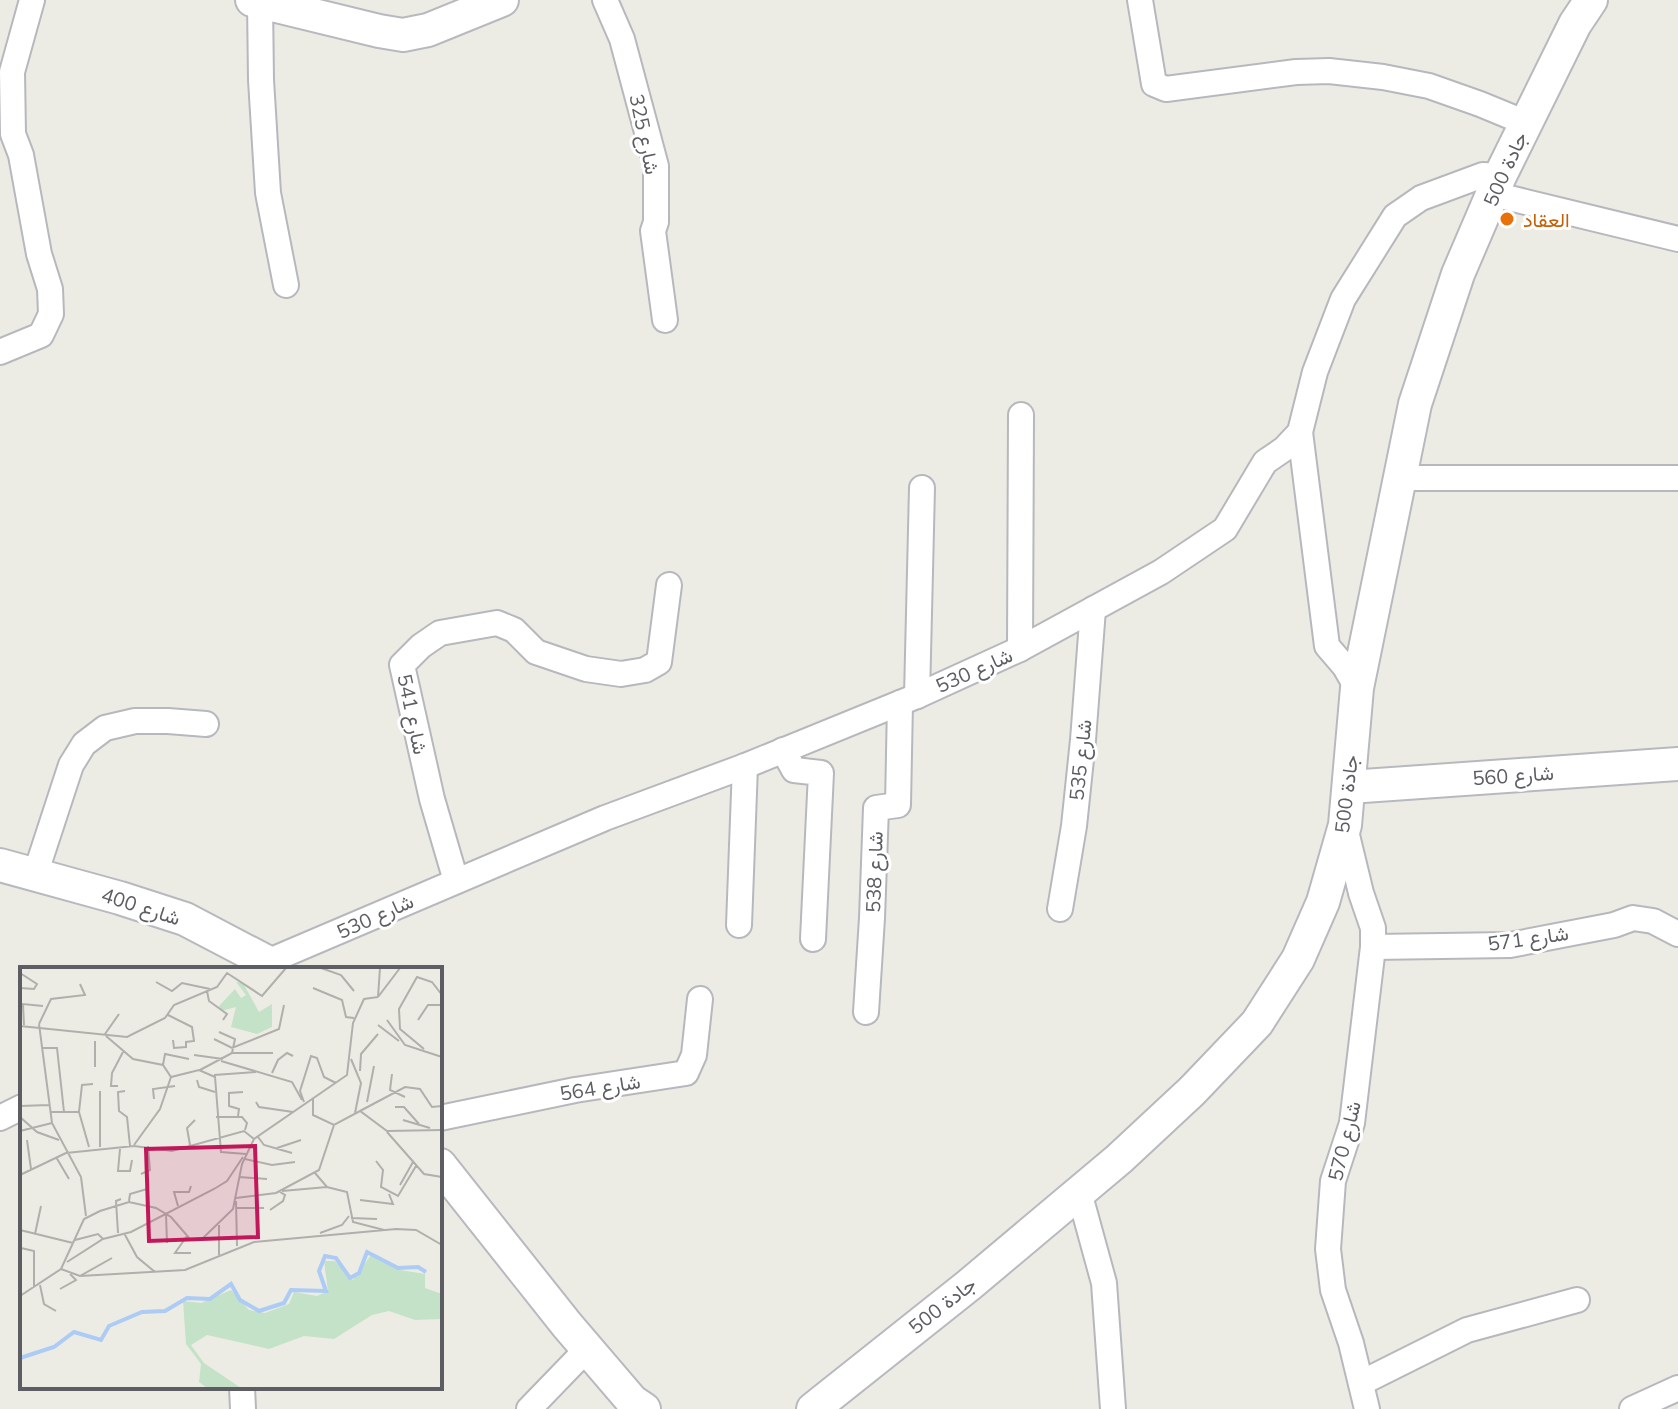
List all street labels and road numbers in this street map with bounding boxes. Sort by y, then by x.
street label: شارع 325 [622,92,666,177]
street label: جادة 500 [1478,128,1532,210]
street label: شارع 530 [932,642,1017,700]
street label: شارع 541 [390,672,434,757]
street label: شارع 535 [1063,718,1099,802]
street label: جادة 500 [1329,753,1363,835]
street label: شارع 560 [1472,760,1555,792]
street label: شارع 538 [860,831,890,913]
street label: شارع 400 [98,882,184,932]
street label: شارع 530 [333,888,418,946]
street label: شارع 571 [1486,920,1570,958]
street label: شارع 564 [558,1068,642,1108]
street label: شارع 570 [1322,1098,1368,1184]
street label: جادة 500 [903,1271,981,1339]

